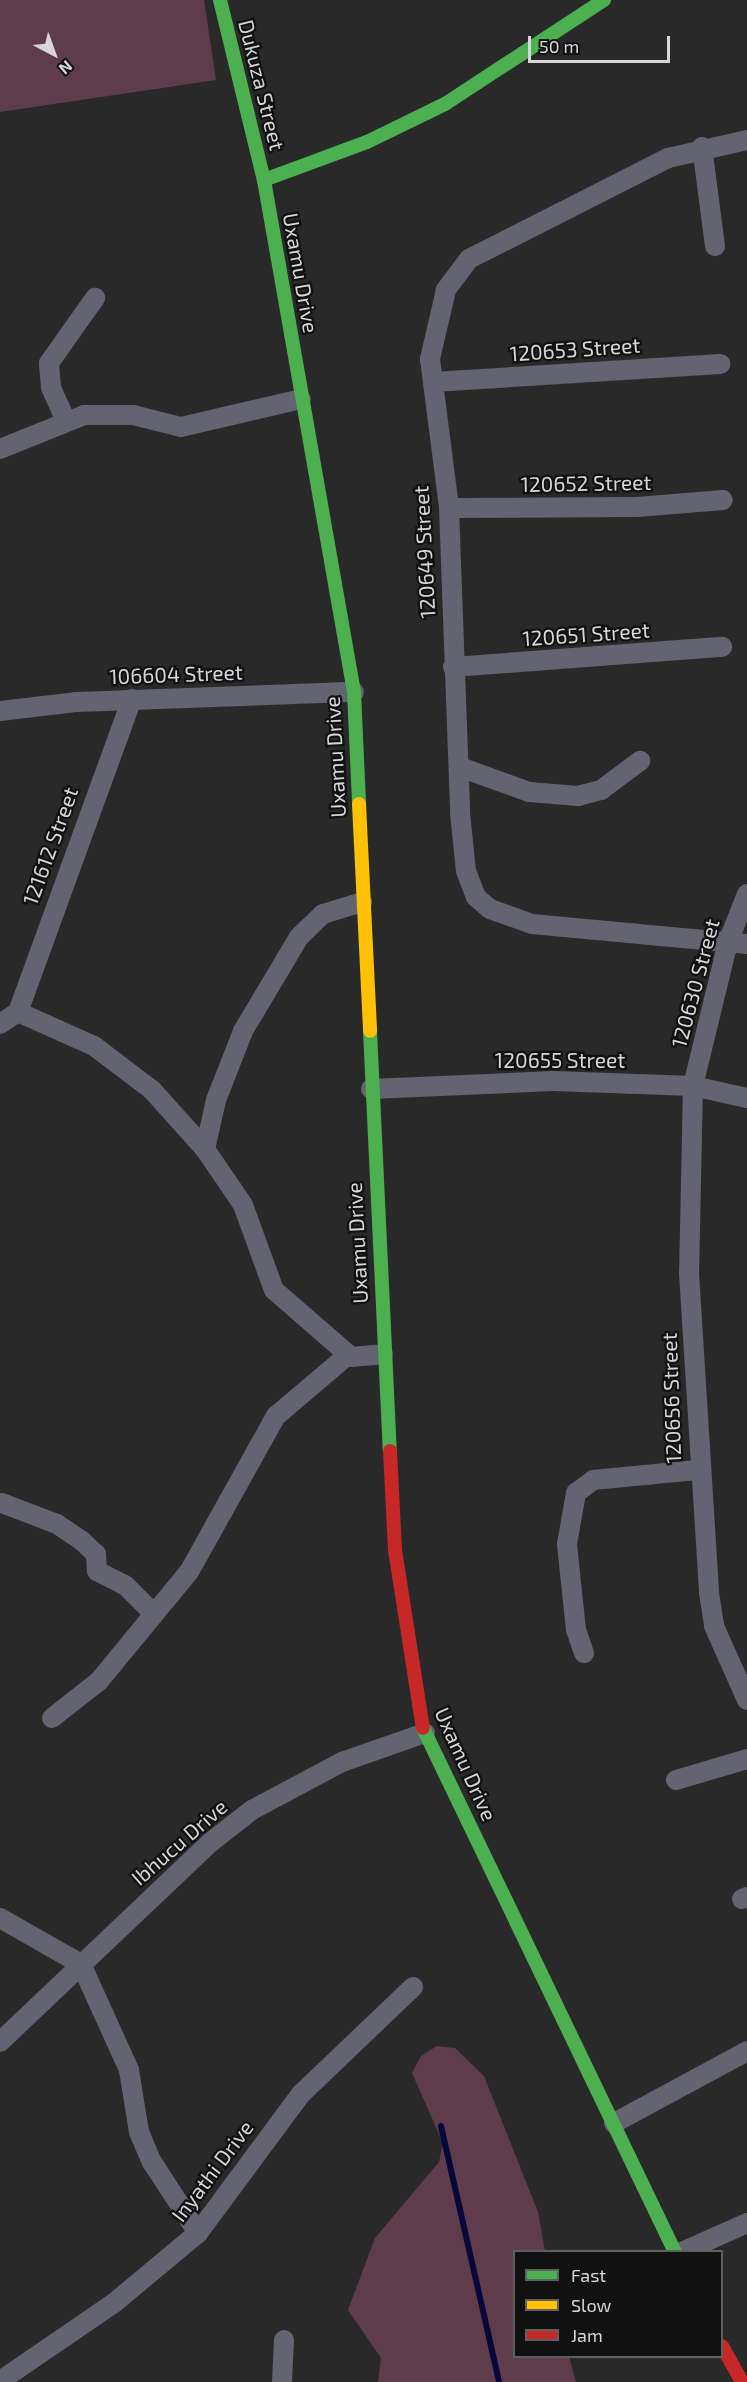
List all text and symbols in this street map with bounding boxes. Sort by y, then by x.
street label: Dukuza Street [234,17,290,153]
north arrow [24,24,84,84]
scale bar [531,24,674,62]
text: 50 m [539,35,579,57]
text: N [56,57,77,79]
street label: Uxamu Drive [278,211,324,335]
street label: 120653 Street [509,332,641,366]
street label: 120652 Street [520,469,652,497]
street label: 120649 Street [408,485,440,619]
street label: 120651 Street [522,617,650,651]
street label: 106604 Street [109,659,243,689]
street label: Uxamu Drive [319,696,351,818]
street label: 121612 Street [17,784,83,908]
street label: 120630 Street [666,916,724,1050]
street label: 120655 Street [495,1047,625,1073]
street label: Uxamu Drive [341,1182,373,1304]
street label: 120656 Street [656,1332,686,1464]
street label: Uxamu Drive [430,1703,502,1825]
street label: Ibhucu Drive [126,1794,232,1890]
street label: Inyathi Drive [166,2115,258,2227]
legend [513,2250,723,2358]
text: Fast [571,2264,606,2286]
text: Slow [571,2294,611,2316]
text: Jam [571,2324,603,2346]

